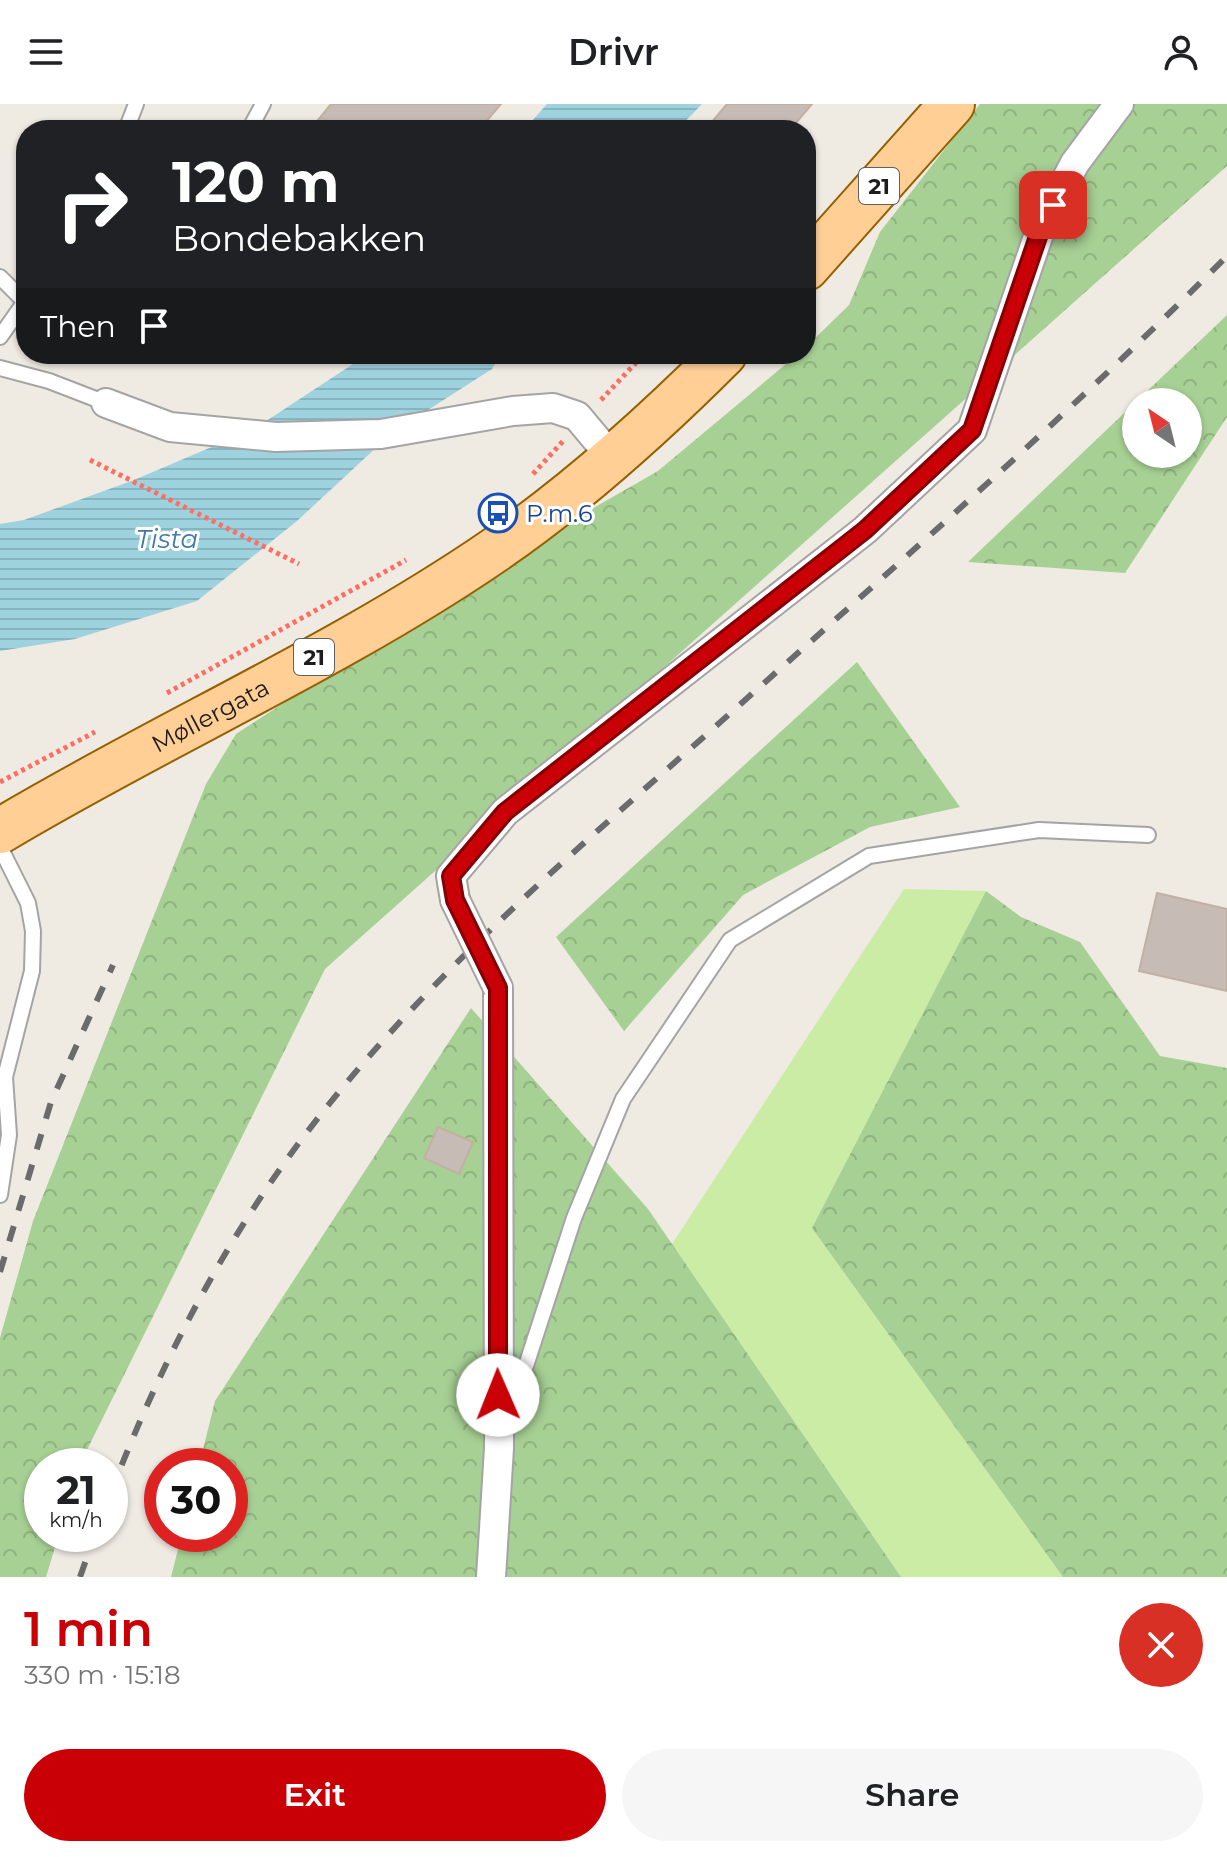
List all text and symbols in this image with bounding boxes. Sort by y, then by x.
icon: menu [24,30,68,74]
text: Drivr [568,30,659,74]
icon: person [1159,30,1203,74]
text: 120 m [172,148,340,216]
icon: right [40,152,144,256]
road number: 21 [859,168,899,204]
pin [1019,171,1087,239]
icon: arrive [1031,183,1075,227]
text: Bondebakken [172,216,426,260]
icon: arrive [132,304,176,348]
text: Then [40,308,116,345]
north arrow [1122,388,1202,468]
map controls [1122,388,1202,468]
bus stop icon: P.m.6 [477,492,519,534]
place label: P.m.6 [526,499,593,528]
water label: Tista [136,523,198,555]
road number: 21 [294,639,334,675]
street label: Møllergata [146,672,274,758]
position arrow [456,1353,540,1437]
speed limit sign: 30 [144,1448,248,1552]
text: 21 [56,1465,96,1514]
text: km/h [49,1508,103,1532]
text: 1 min [24,1600,153,1658]
button: close [1119,1603,1203,1687]
text: 330 m · 15:18 [24,1659,181,1691]
button: Exit [24,1749,606,1841]
button: Share [622,1749,1203,1841]

